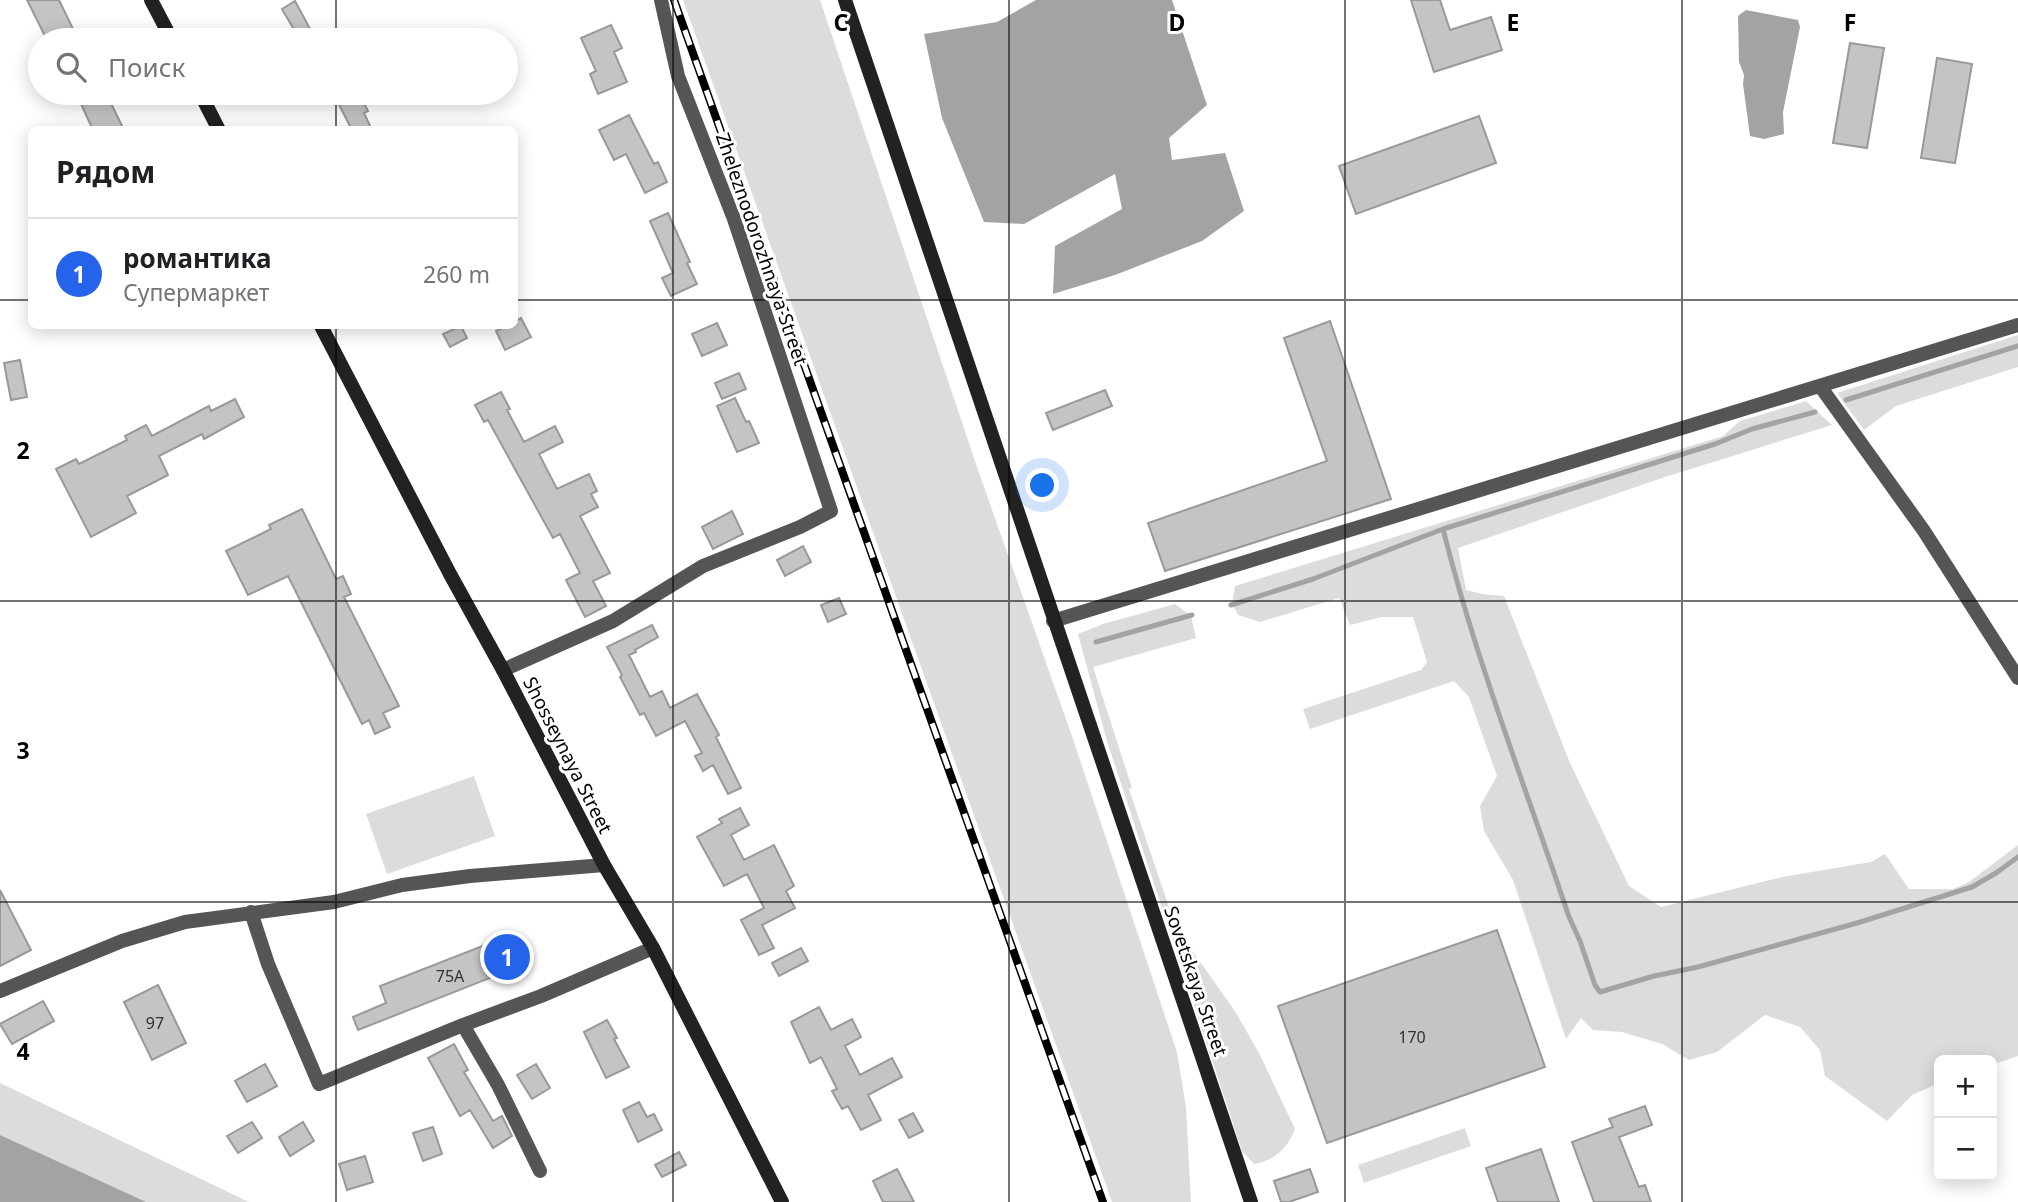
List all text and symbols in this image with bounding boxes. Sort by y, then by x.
text: C [834,6,849,38]
text: D [1169,6,1185,38]
text: E [1507,6,1519,38]
text: F [1844,6,1856,38]
search box [28,28,518,105]
icon: search [52,48,90,86]
text: Поиск [108,49,185,85]
street label: Zheleznodorozhnaya Street [710,129,814,369]
text: Рядом [56,151,155,192]
text: романтика [123,240,272,276]
text: 1 [72,258,86,290]
text: 260 m [423,258,490,290]
text: Супермаркет [123,276,269,308]
text: 2 [16,434,30,466]
your location [1025,468,1059,502]
street label: Shosseynaya Street [517,672,619,838]
text: 3 [16,734,30,766]
street label: Sovetskaya Street [1158,903,1234,1060]
pin: 1 [484,931,530,983]
house number: 75А [436,965,465,987]
house number: 97 [146,1012,164,1034]
house number: 170 [1398,1026,1426,1048]
text: 4 [16,1035,30,1067]
map controls [1934,1055,1997,1181]
button: + [1934,1055,1997,1118]
button: − [1934,1118,1997,1181]

